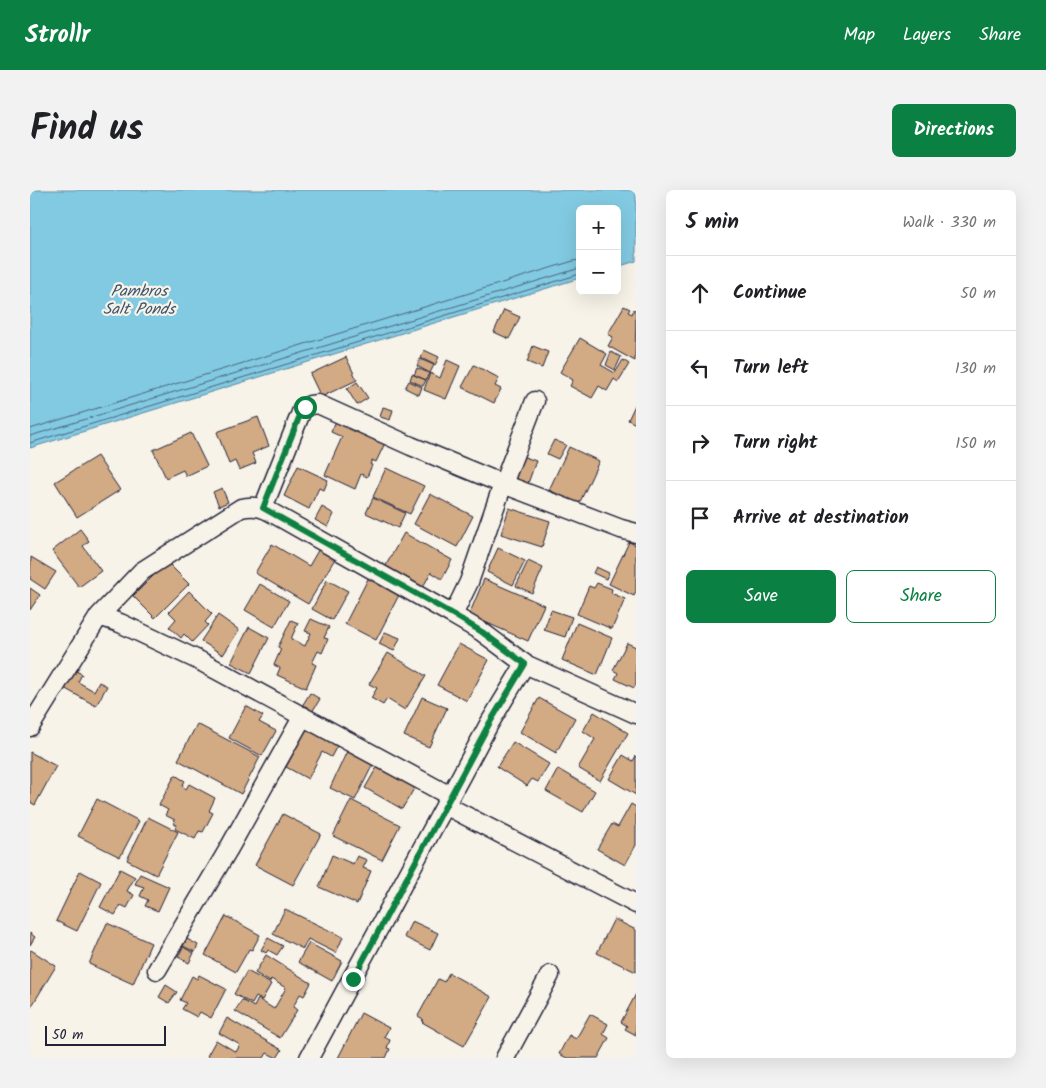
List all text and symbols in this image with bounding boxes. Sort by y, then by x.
text: Strollr [25,16,90,55]
text: Map [844,21,875,50]
text: Layers [903,21,951,50]
text: Share [979,21,1021,50]
text: Find us [30,102,143,158]
button: Directions [892,104,1016,157]
map controls [576,205,621,295]
button: + [576,205,621,250]
text: 5 min [686,206,739,239]
text: Walk · 330 m [903,210,996,235]
button: − [576,250,621,295]
text: Continue [733,278,806,308]
water label: Pambros Salt Ponds [103,279,177,322]
icon: ahead [686,279,714,307]
text: 50 m [960,281,996,306]
text: Turn left [733,353,808,383]
icon: left [686,354,714,382]
text: 130 m [955,356,996,381]
route start [294,396,317,419]
text: Turn right [733,428,818,458]
icon: right [686,429,714,457]
text: 150 m [955,431,996,456]
text: Arrive at destination [733,503,909,533]
icon: arrive [686,504,714,532]
button: Save [686,570,836,623]
button: Share [846,570,996,623]
route end [342,968,365,991]
scale bar [45,1023,166,1046]
text: 50 m [52,1024,83,1046]

